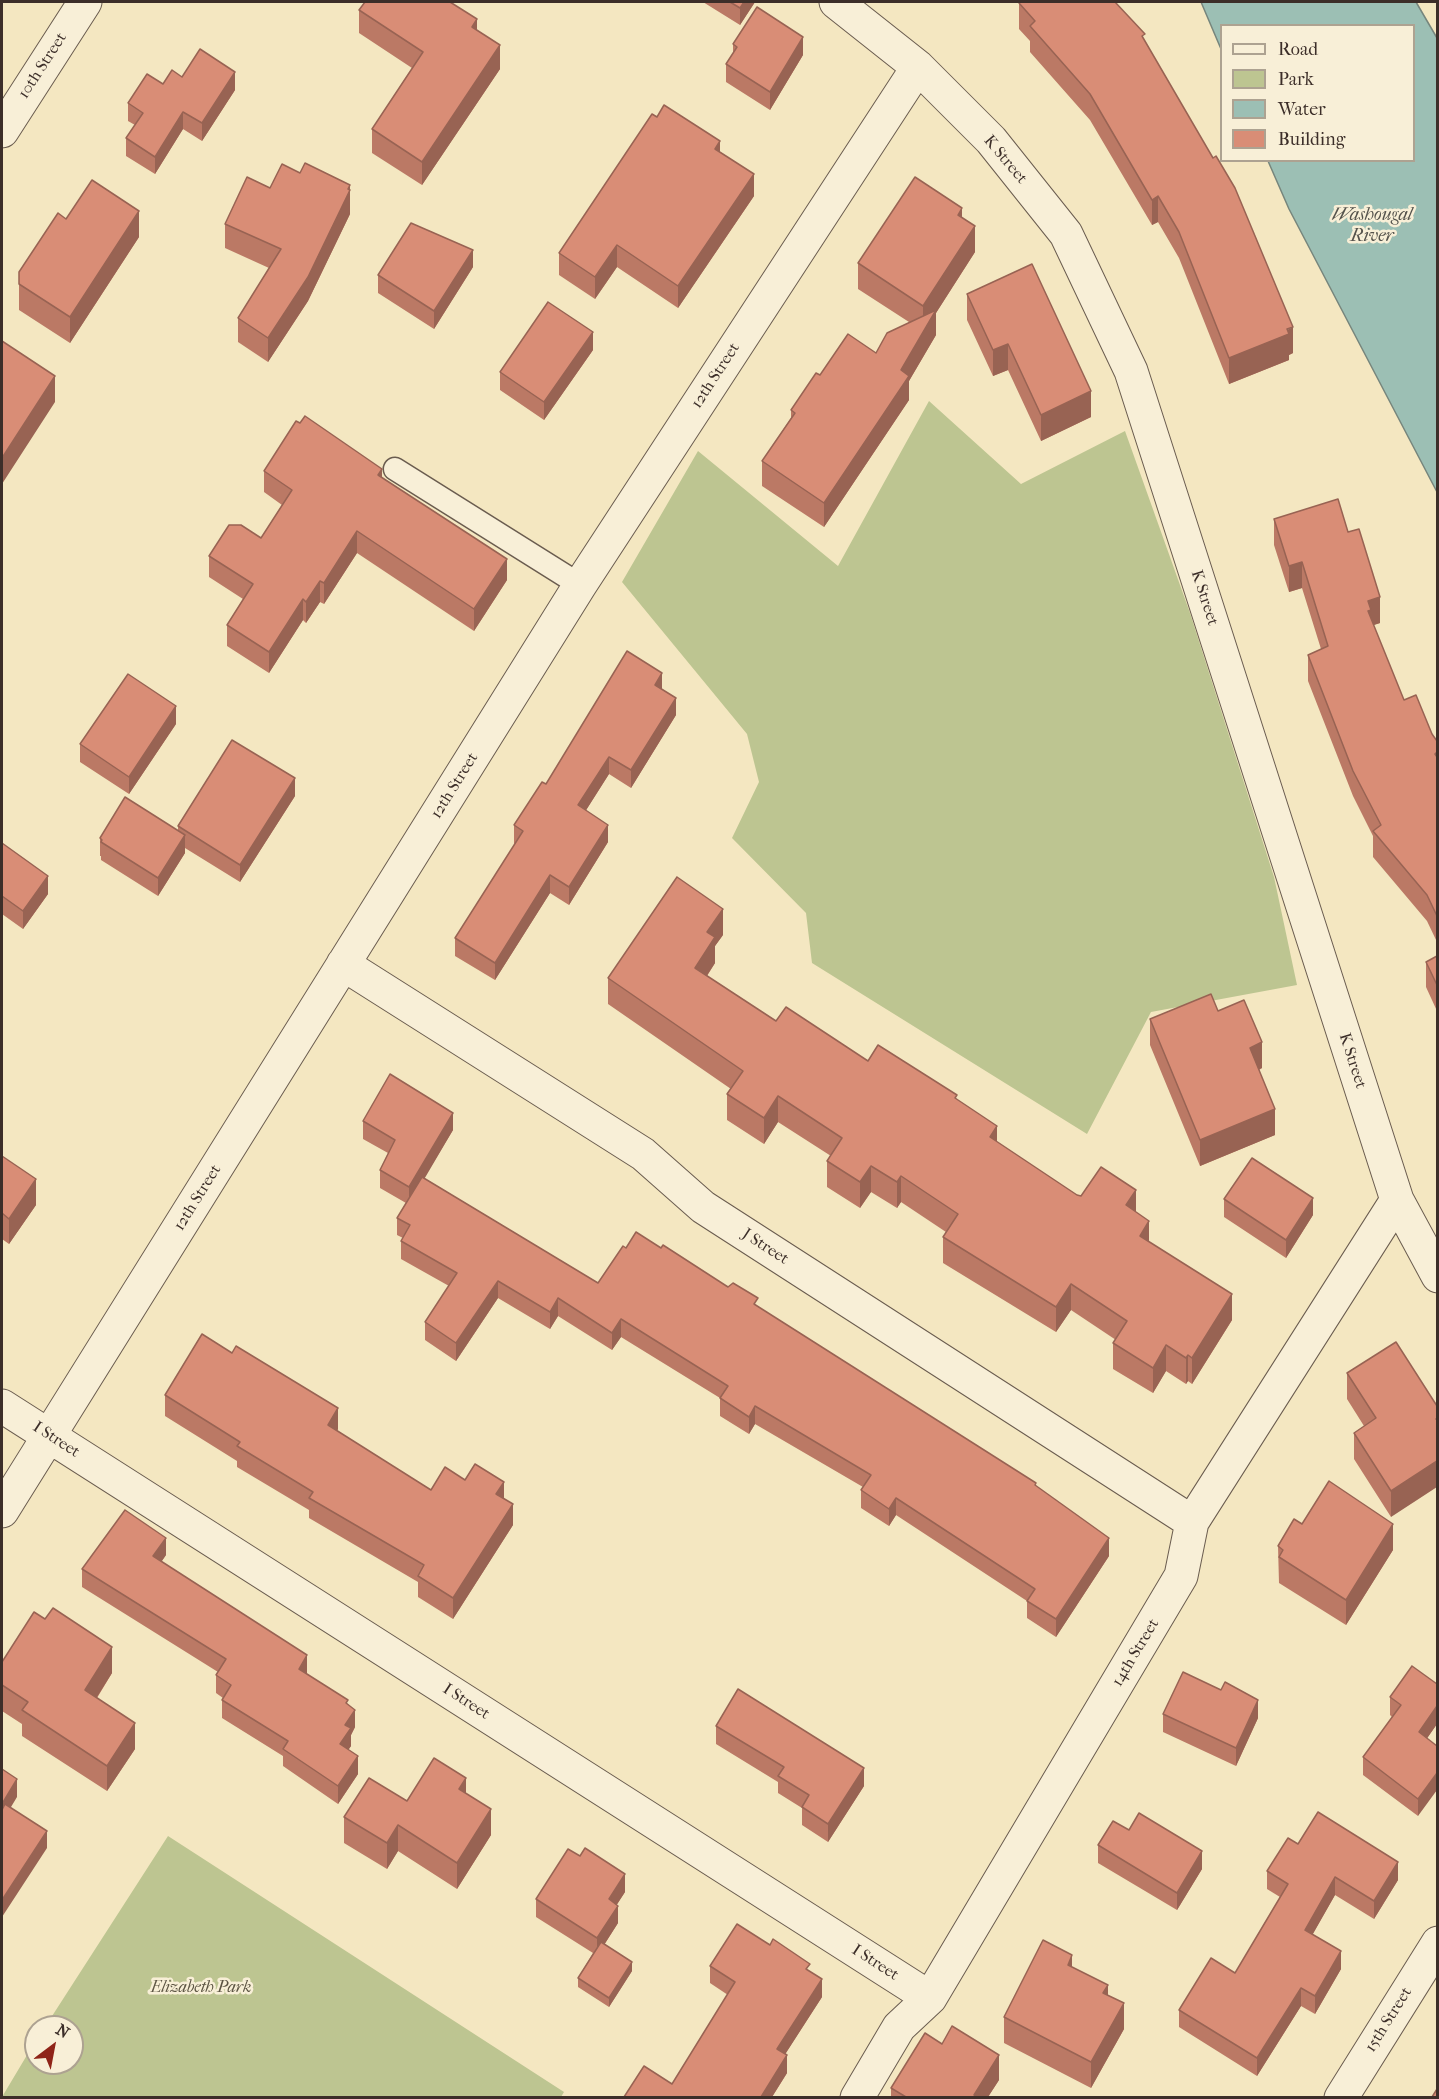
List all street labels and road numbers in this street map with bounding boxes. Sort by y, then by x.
street label: 10th Street [15,29,71,103]
street label: K Street [979,132,1031,188]
street label: 12th Street [688,340,744,412]
street label: K Street [1186,568,1222,628]
street label: 12th Street [427,749,483,823]
street label: K Street [1334,1031,1370,1091]
street label: 12th Street [170,1161,226,1235]
street label: J Street [738,1225,792,1269]
street label: I Street [29,1418,83,1462]
street label: 14th Street [1108,1616,1164,1690]
street label: I Street [439,1680,493,1724]
street label: I Street [848,1941,902,1985]
street label: 15th Street [1362,1984,1416,2056]

